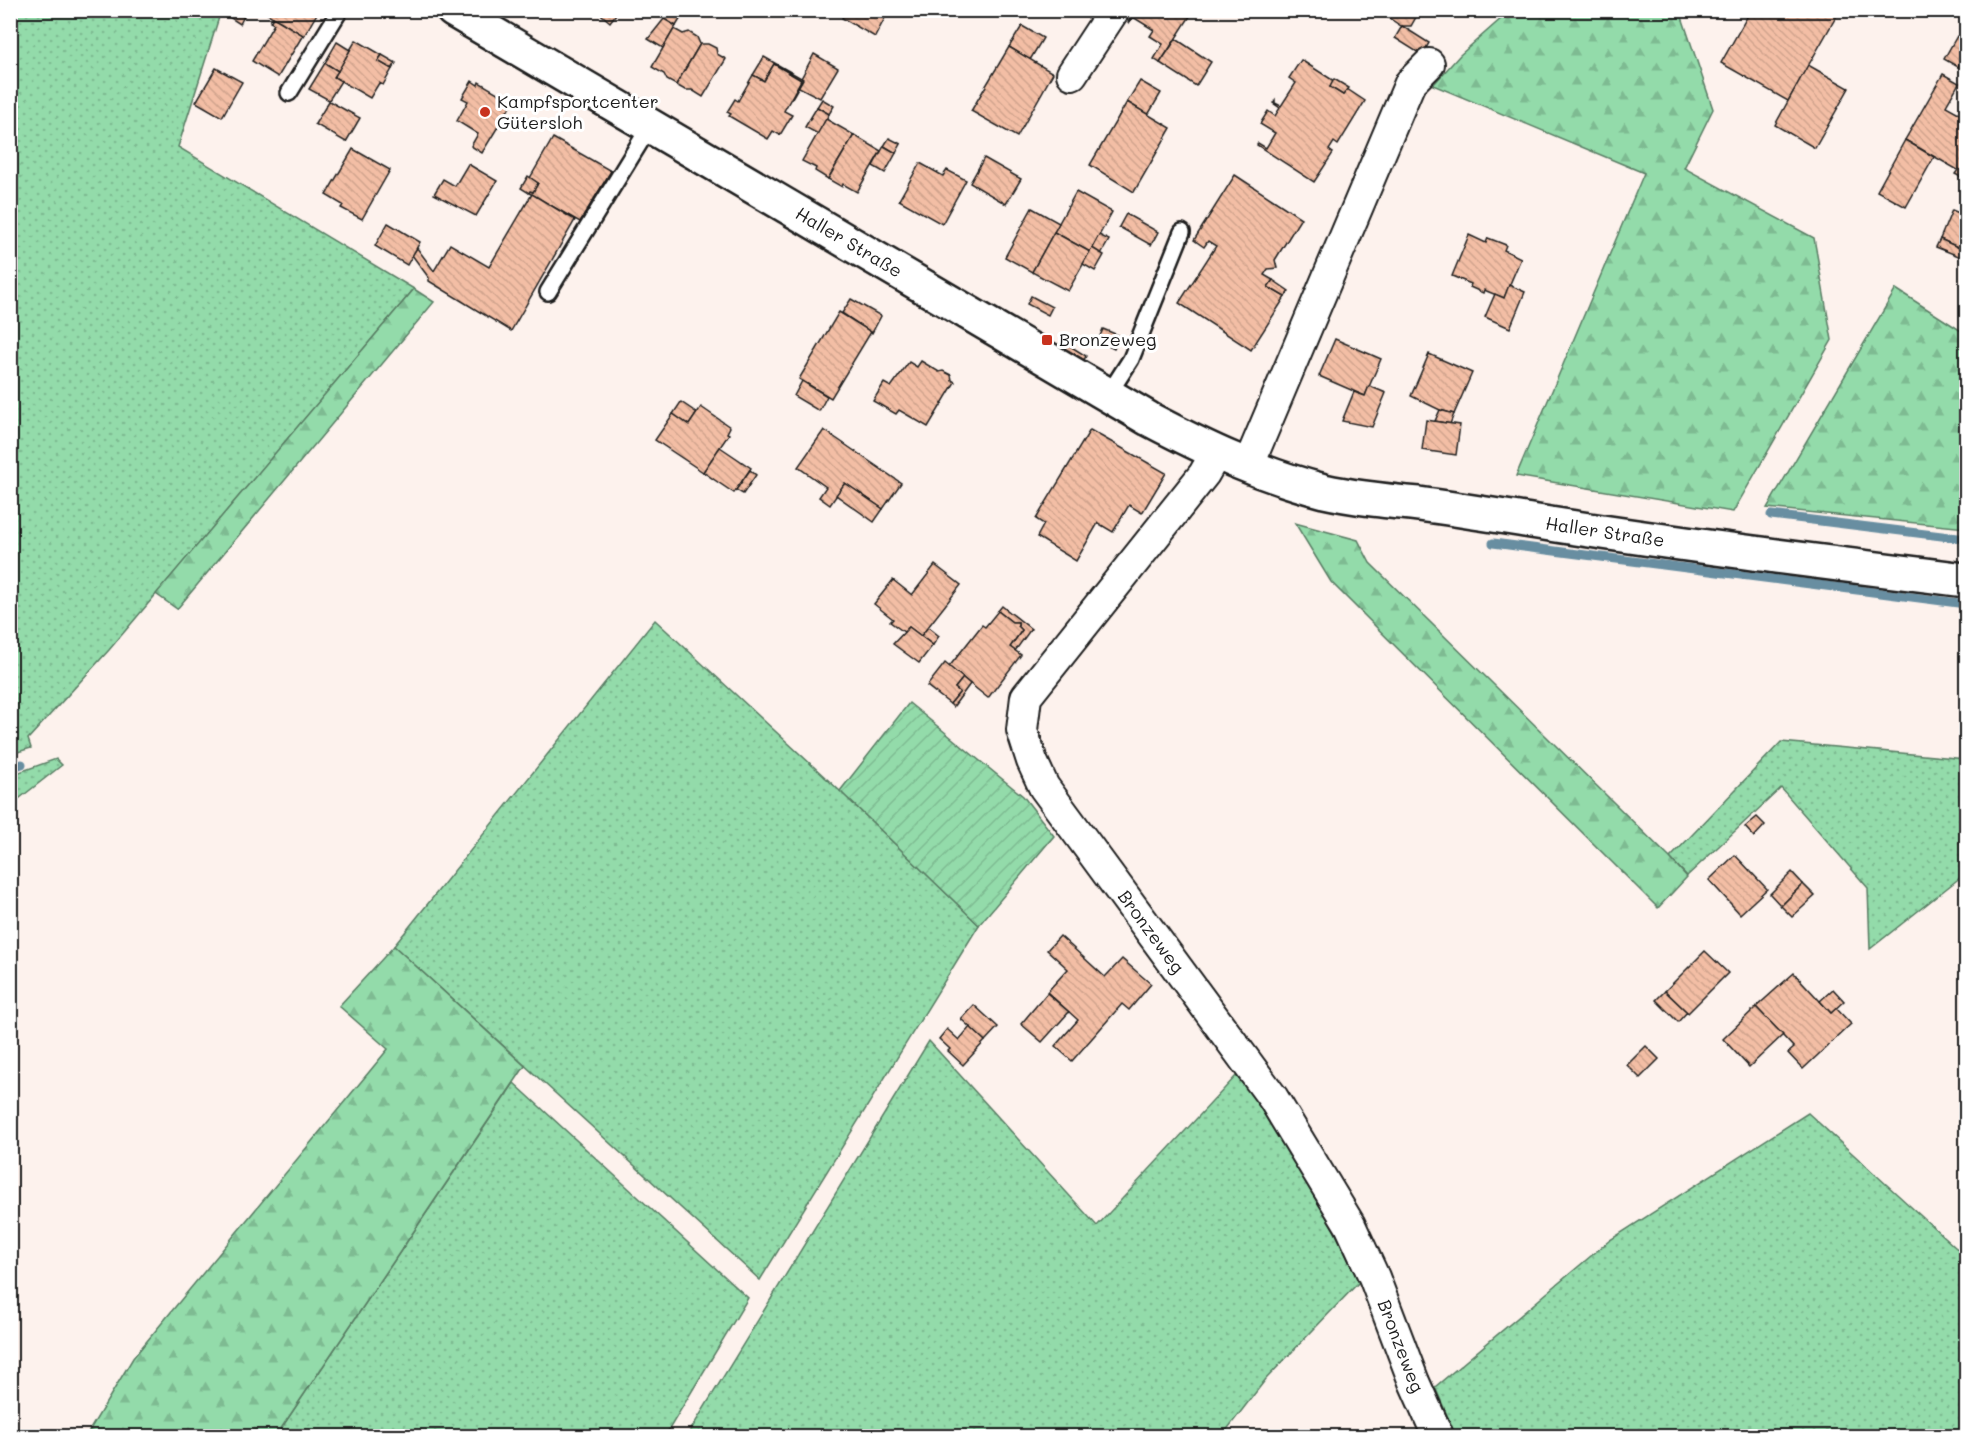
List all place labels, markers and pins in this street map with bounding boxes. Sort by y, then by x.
place label: Kampfsportcenter Gütersloh [497,89,659,134]
marker: Kampfsportcenter Gütersloh [478,105,492,119]
place label: Bronzeweg [1059,327,1157,351]
marker: Bronzeweg [1040,333,1054,347]

